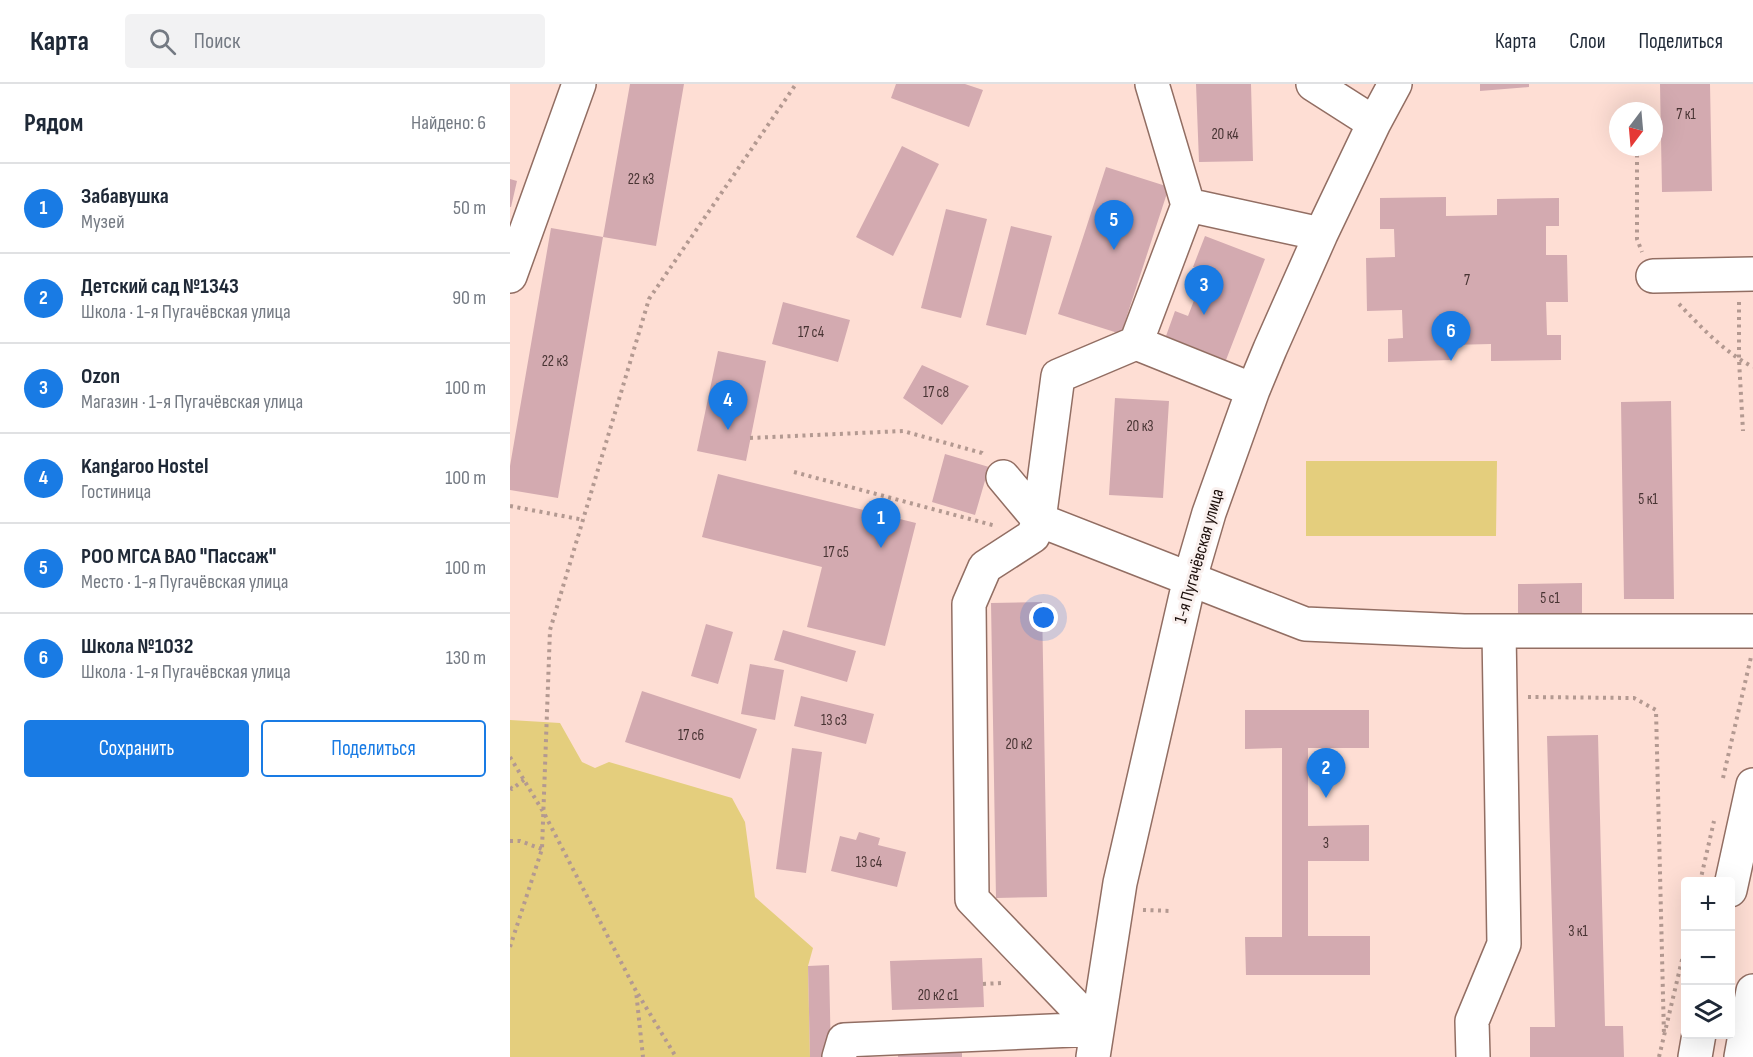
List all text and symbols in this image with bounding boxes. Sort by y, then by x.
search box [125,14,545,68]
text: Карта [30,25,89,58]
icon: search [146,25,179,58]
text: Поиск [194,28,240,55]
text: Карта [1495,29,1536,54]
text: Слои [1569,29,1605,54]
text: Поделиться [1638,29,1723,54]
north arrow [1609,102,1663,156]
house number: 7 к1 [1676,105,1696,124]
text: Рядом [24,108,83,139]
text: Найдено: 6 [411,111,486,135]
house number: 20 к4 [1211,125,1239,144]
house number: 22 к3 [628,170,654,189]
text: Забавушка [81,183,169,210]
text: 1 [40,196,47,220]
text: 50 m [453,196,486,220]
pin: 5 [1094,200,1134,250]
text: Музей [81,210,125,234]
pin: 3 [1184,266,1224,315]
house number: 7 [1464,271,1470,290]
text: Детский сад №1343 [81,273,239,300]
text: 2 [39,286,48,310]
text: 90 m [452,286,486,310]
text: Школа · 1-я Пугачёвская улица [81,300,291,324]
pin: 6 [1432,312,1470,361]
house number: 17 с4 [798,323,824,342]
house number: 22 к3 [542,352,568,371]
text: Ozon [81,363,120,390]
text: 3 [39,376,48,400]
text: 100 m [445,376,486,400]
pin: 4 [708,380,748,430]
house number: 17 с8 [923,383,949,402]
text: Магазин · 1-я Пугачёвская улица [81,390,303,414]
house number: 20 к3 [1126,417,1154,436]
text: Kangaroo Hostel [81,453,208,480]
text: 4 [39,466,48,490]
text: 100 m [445,466,486,490]
text: Гостиница [81,480,151,504]
street label: 1-я Пугачёвская улица [1170,486,1228,626]
house number: 5 к1 [1638,490,1658,509]
pin: 1 [862,498,901,548]
text: РОО МГСА ВАО "Пассаж" [81,543,276,570]
house number: 17 с5 [823,543,849,562]
text: 5 [39,556,48,580]
text: 100 m [445,556,486,580]
text: Место · 1-я Пугачёвская улица [81,570,288,594]
house number: 5 с1 [1540,589,1561,608]
your location [1029,603,1058,632]
text: Школа №1032 [81,633,193,660]
text: 6 [39,646,48,670]
text: 130 m [446,646,486,670]
text: Школа · 1-я Пугачёвская улица [81,660,291,684]
house number: 13 с3 [821,711,847,730]
button: Сохранить [24,720,249,777]
button: Поделиться [261,720,486,777]
house number: 17 с6 [678,726,704,745]
house number: 20 к2 [1005,735,1033,754]
pin: 2 [1306,748,1346,798]
house number: 3 [1323,834,1329,853]
house number: 13 с4 [856,853,882,872]
map controls [1681,877,1735,1039]
button: + [1681,877,1735,931]
house number: 3 к1 [1568,922,1589,941]
button: − [1681,931,1735,985]
button: layers [1681,985,1735,1039]
house number: 20 к2 с1 [918,986,959,1005]

